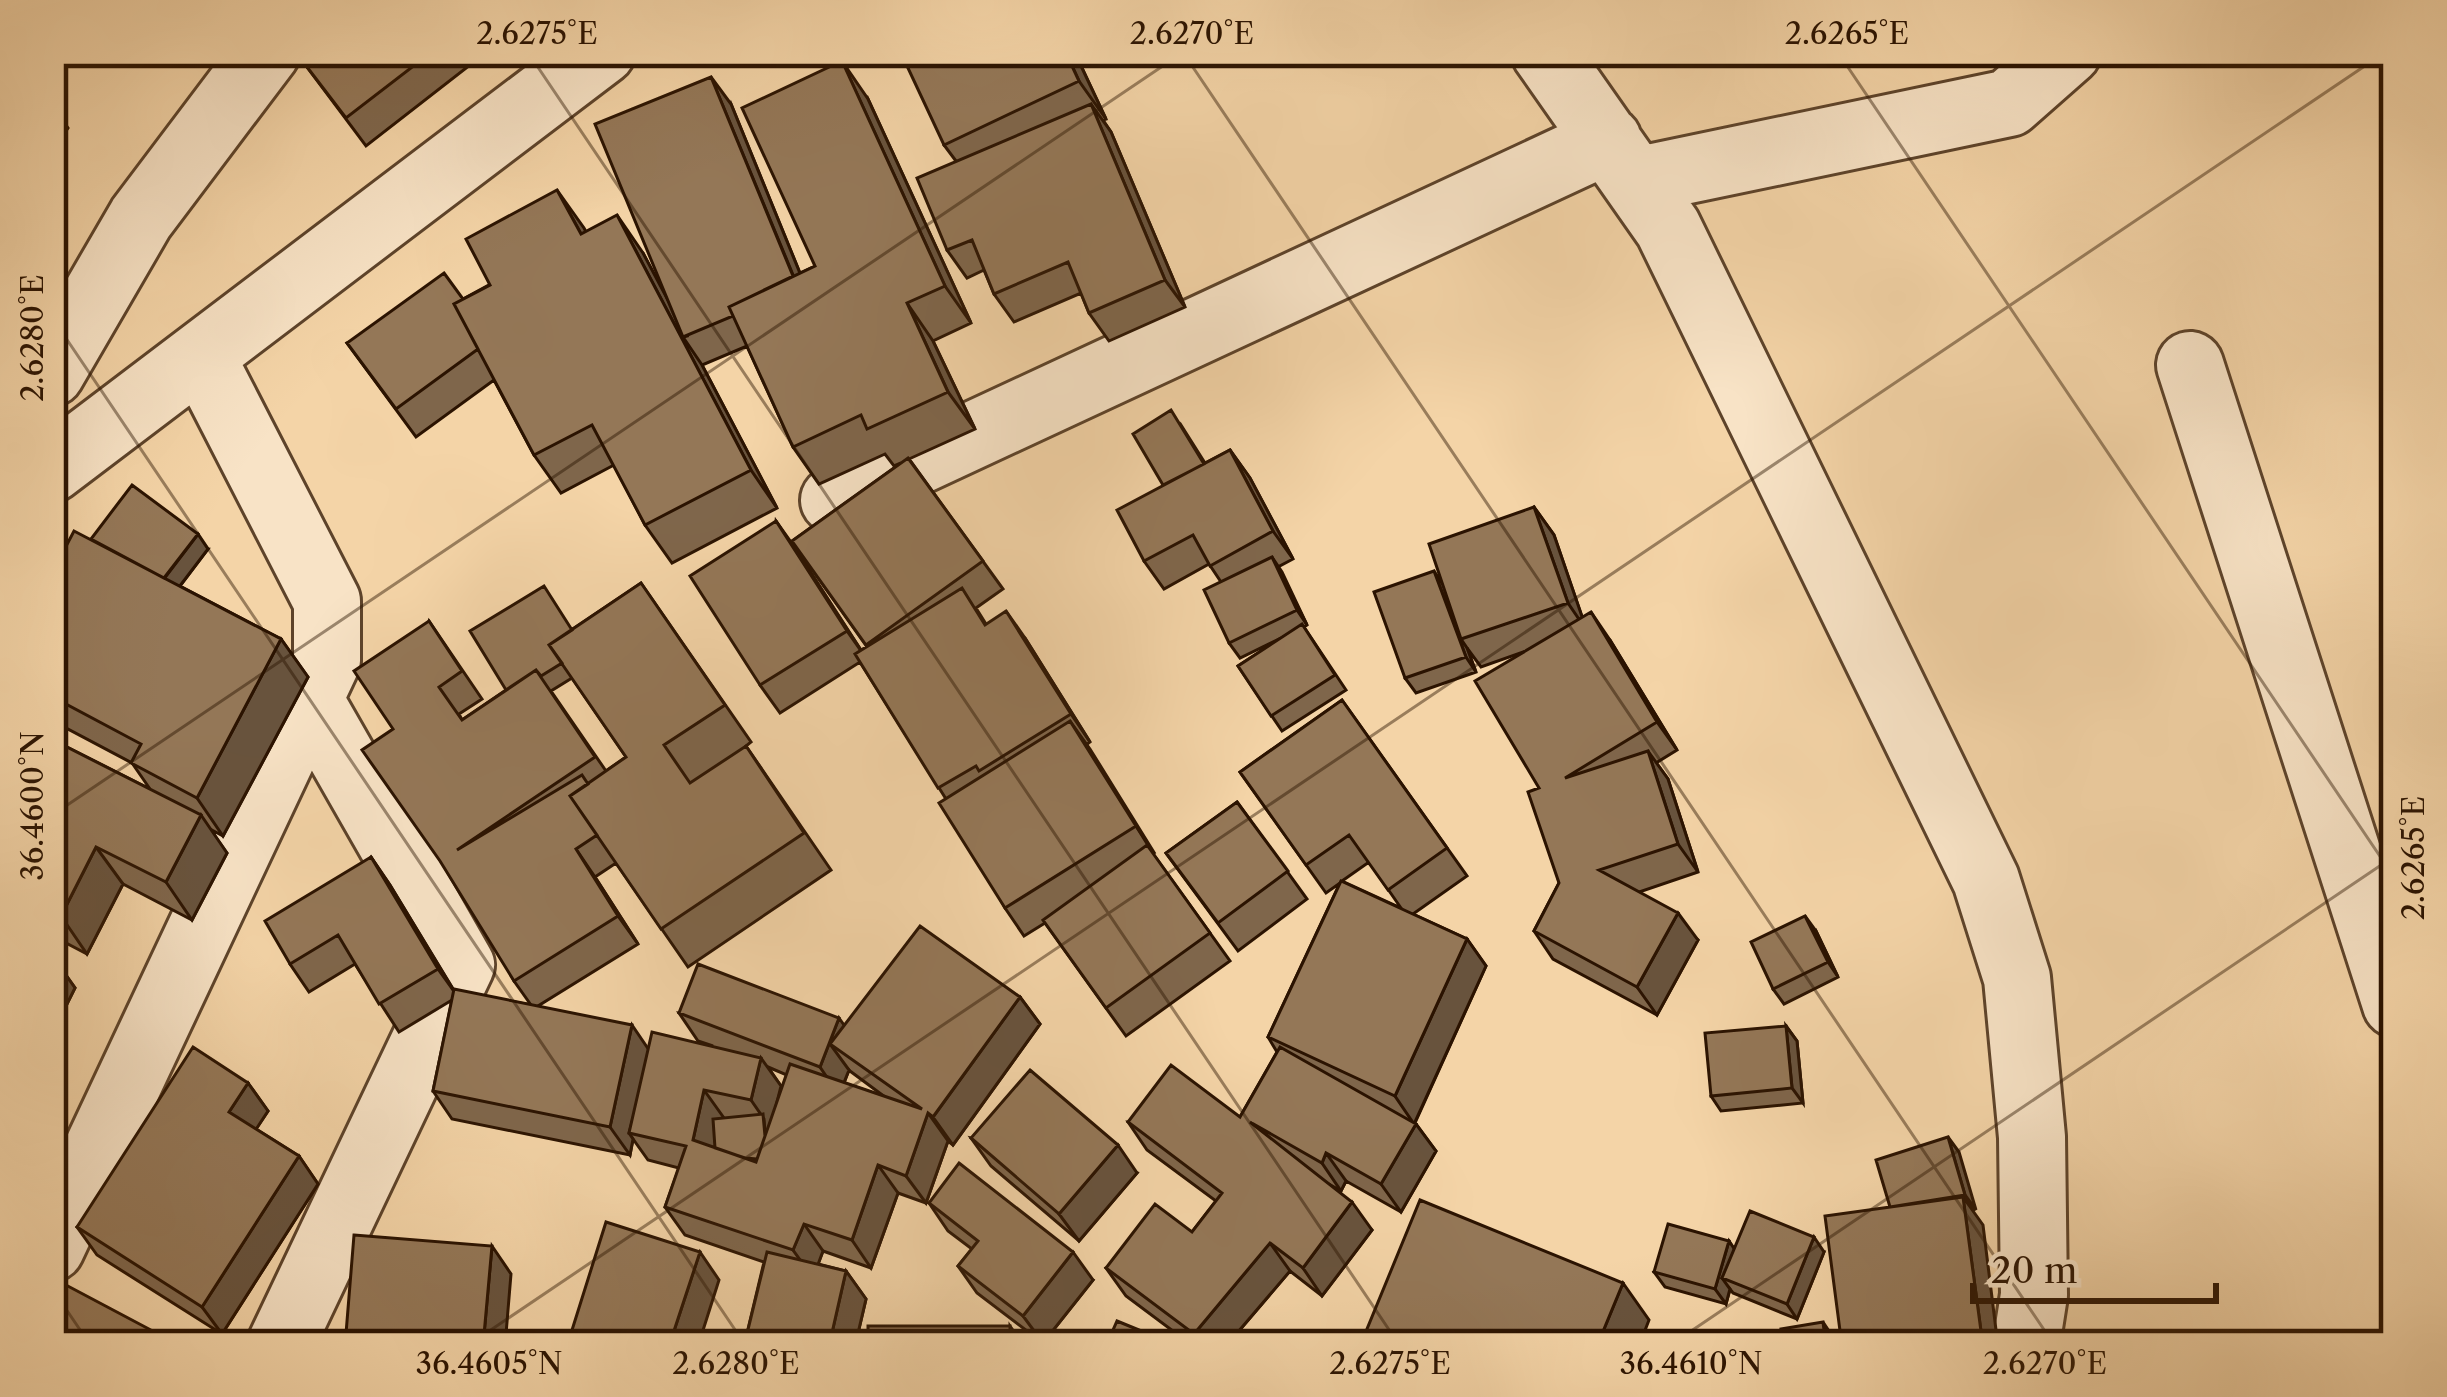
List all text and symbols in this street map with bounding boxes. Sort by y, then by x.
text: 2.6275°E [476,15,598,52]
text: 2.6270°E [1130,15,1254,52]
text: 2.6265°E [1785,15,1909,52]
text: 2.6280°E [14,274,51,402]
text: 36.4600°N [14,731,51,881]
text: 2.6265°E [2395,796,2432,920]
scale bar [1973,1229,2216,1303]
text: 20 m [1991,1248,2078,1292]
text: 36.4605°N [416,1345,562,1382]
text: 2.6280°E [672,1345,800,1382]
text: 2.6275°E [1329,1345,1451,1382]
text: 36.4610°N [1619,1345,1763,1382]
text: 2.6270°E [1983,1345,2107,1382]

